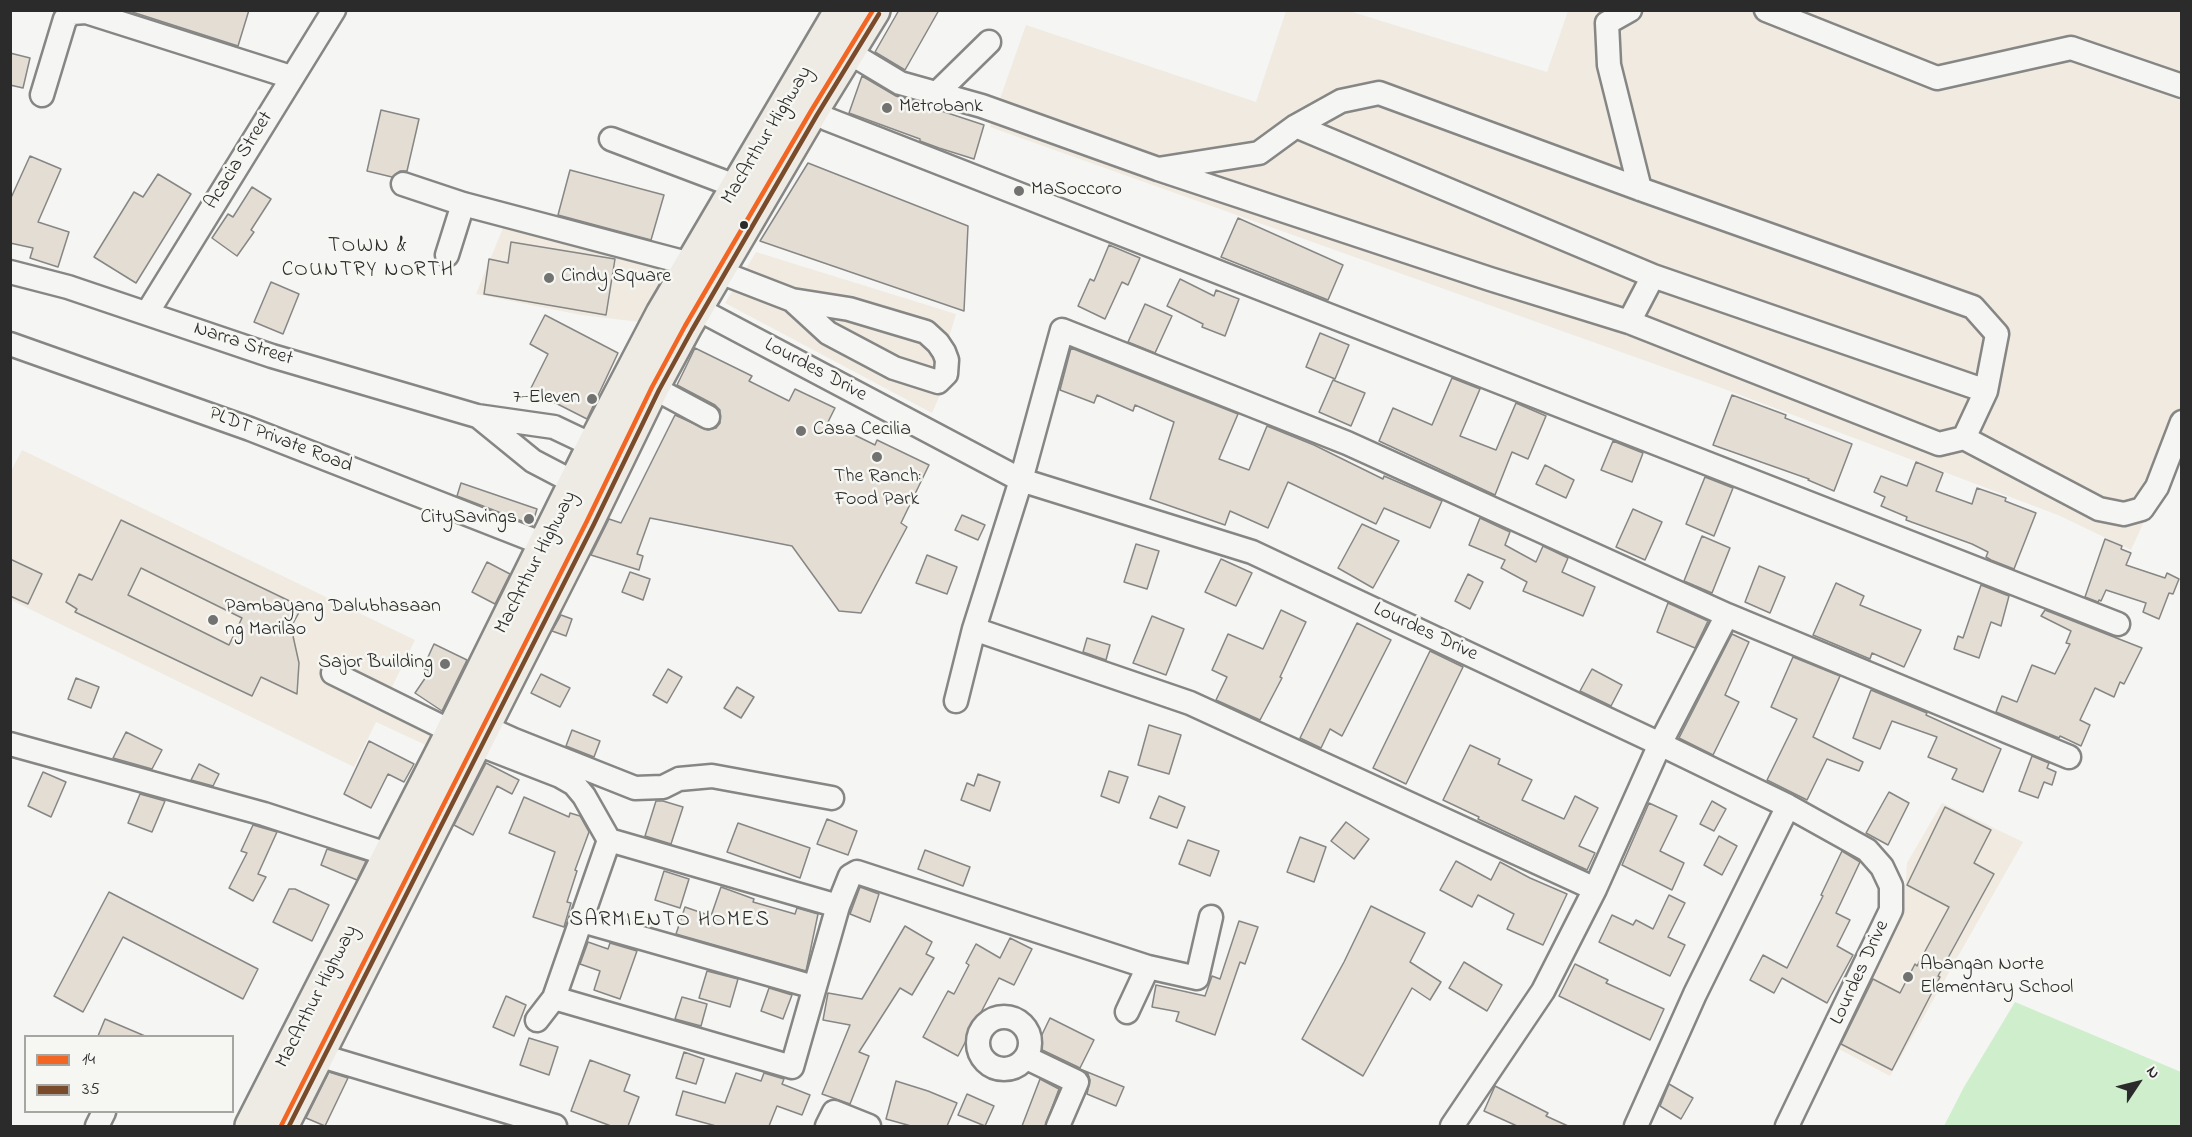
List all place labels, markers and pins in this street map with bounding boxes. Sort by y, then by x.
place label: Metrobank [899,96,983,120]
marker: Metrobank [880,101,894,115]
place label: MaSoccoro [1031,179,1122,203]
marker: MaSoccoro [1012,184,1026,198]
unlabelled marker [738,219,750,231]
place label: Cindy Square [561,266,671,290]
marker: Cindy Square [542,271,556,285]
place label: 7-Eleven [513,387,580,411]
marker: 7-Eleven [585,392,599,406]
place label: Casa Cecilia [813,419,911,443]
marker: Casa Cecilia [794,424,808,438]
marker: The Ranch: Food Park [870,450,884,464]
place label: The Ranch: Food Park [834,466,920,513]
place label: CitySavings [421,507,517,531]
marker: CitySavings [522,512,536,526]
place label: Pambayang Dalubhasaan ng Marilao [225,596,441,643]
marker: Pambayang Dalubhasaan ng Marilao [206,613,220,627]
place label: Sajor Building [318,652,433,676]
marker: Sajor Building [438,657,452,671]
place label: Abangan Norte Elementary School [1920,954,2073,1001]
marker: Abangan Norte Elementary School [1901,970,1915,984]

